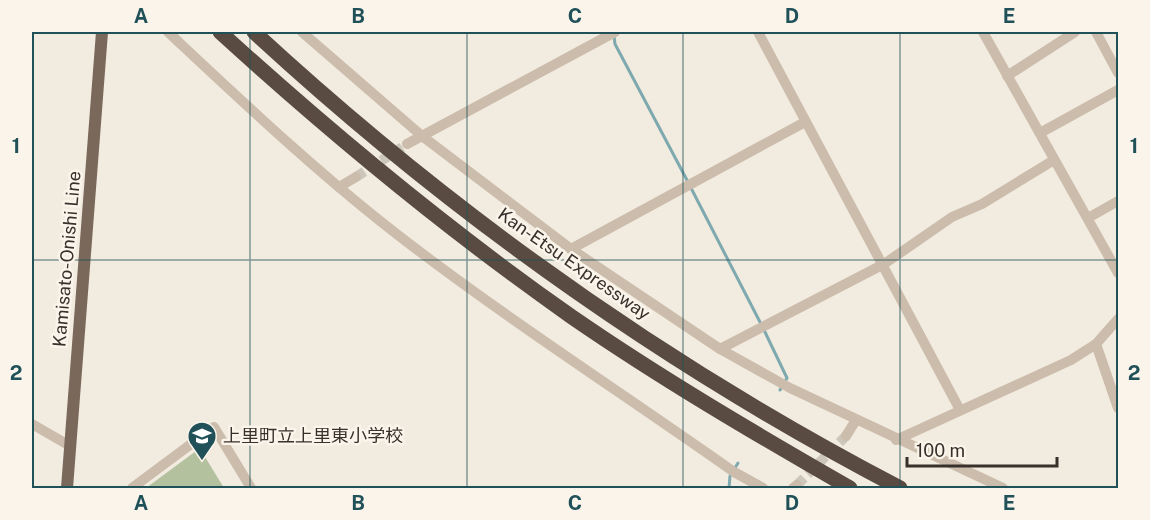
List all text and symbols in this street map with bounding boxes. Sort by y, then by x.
text: A [134,4,148,28]
text: B [351,4,365,28]
text: C [568,4,582,28]
text: D [785,4,799,28]
text: E [1003,4,1015,28]
text: 1 [12,134,20,158]
text: 1 [1130,134,1138,158]
street label: Kamisato-Onishi Line [48,170,85,348]
street label: Kan-Etsu Expressway [494,203,655,324]
text: 2 [10,361,22,385]
text: 2 [1128,361,1140,385]
school or university icon: 上里町立上里東小学校 [186,420,218,462]
place label: 上里町立上里東小学校 [223,425,403,446]
scale bar [907,430,1057,468]
text: 100 m [916,440,965,461]
text: A [134,491,148,515]
text: B [351,491,365,515]
text: C [568,491,582,515]
text: D [785,491,799,515]
text: E [1003,491,1015,515]

